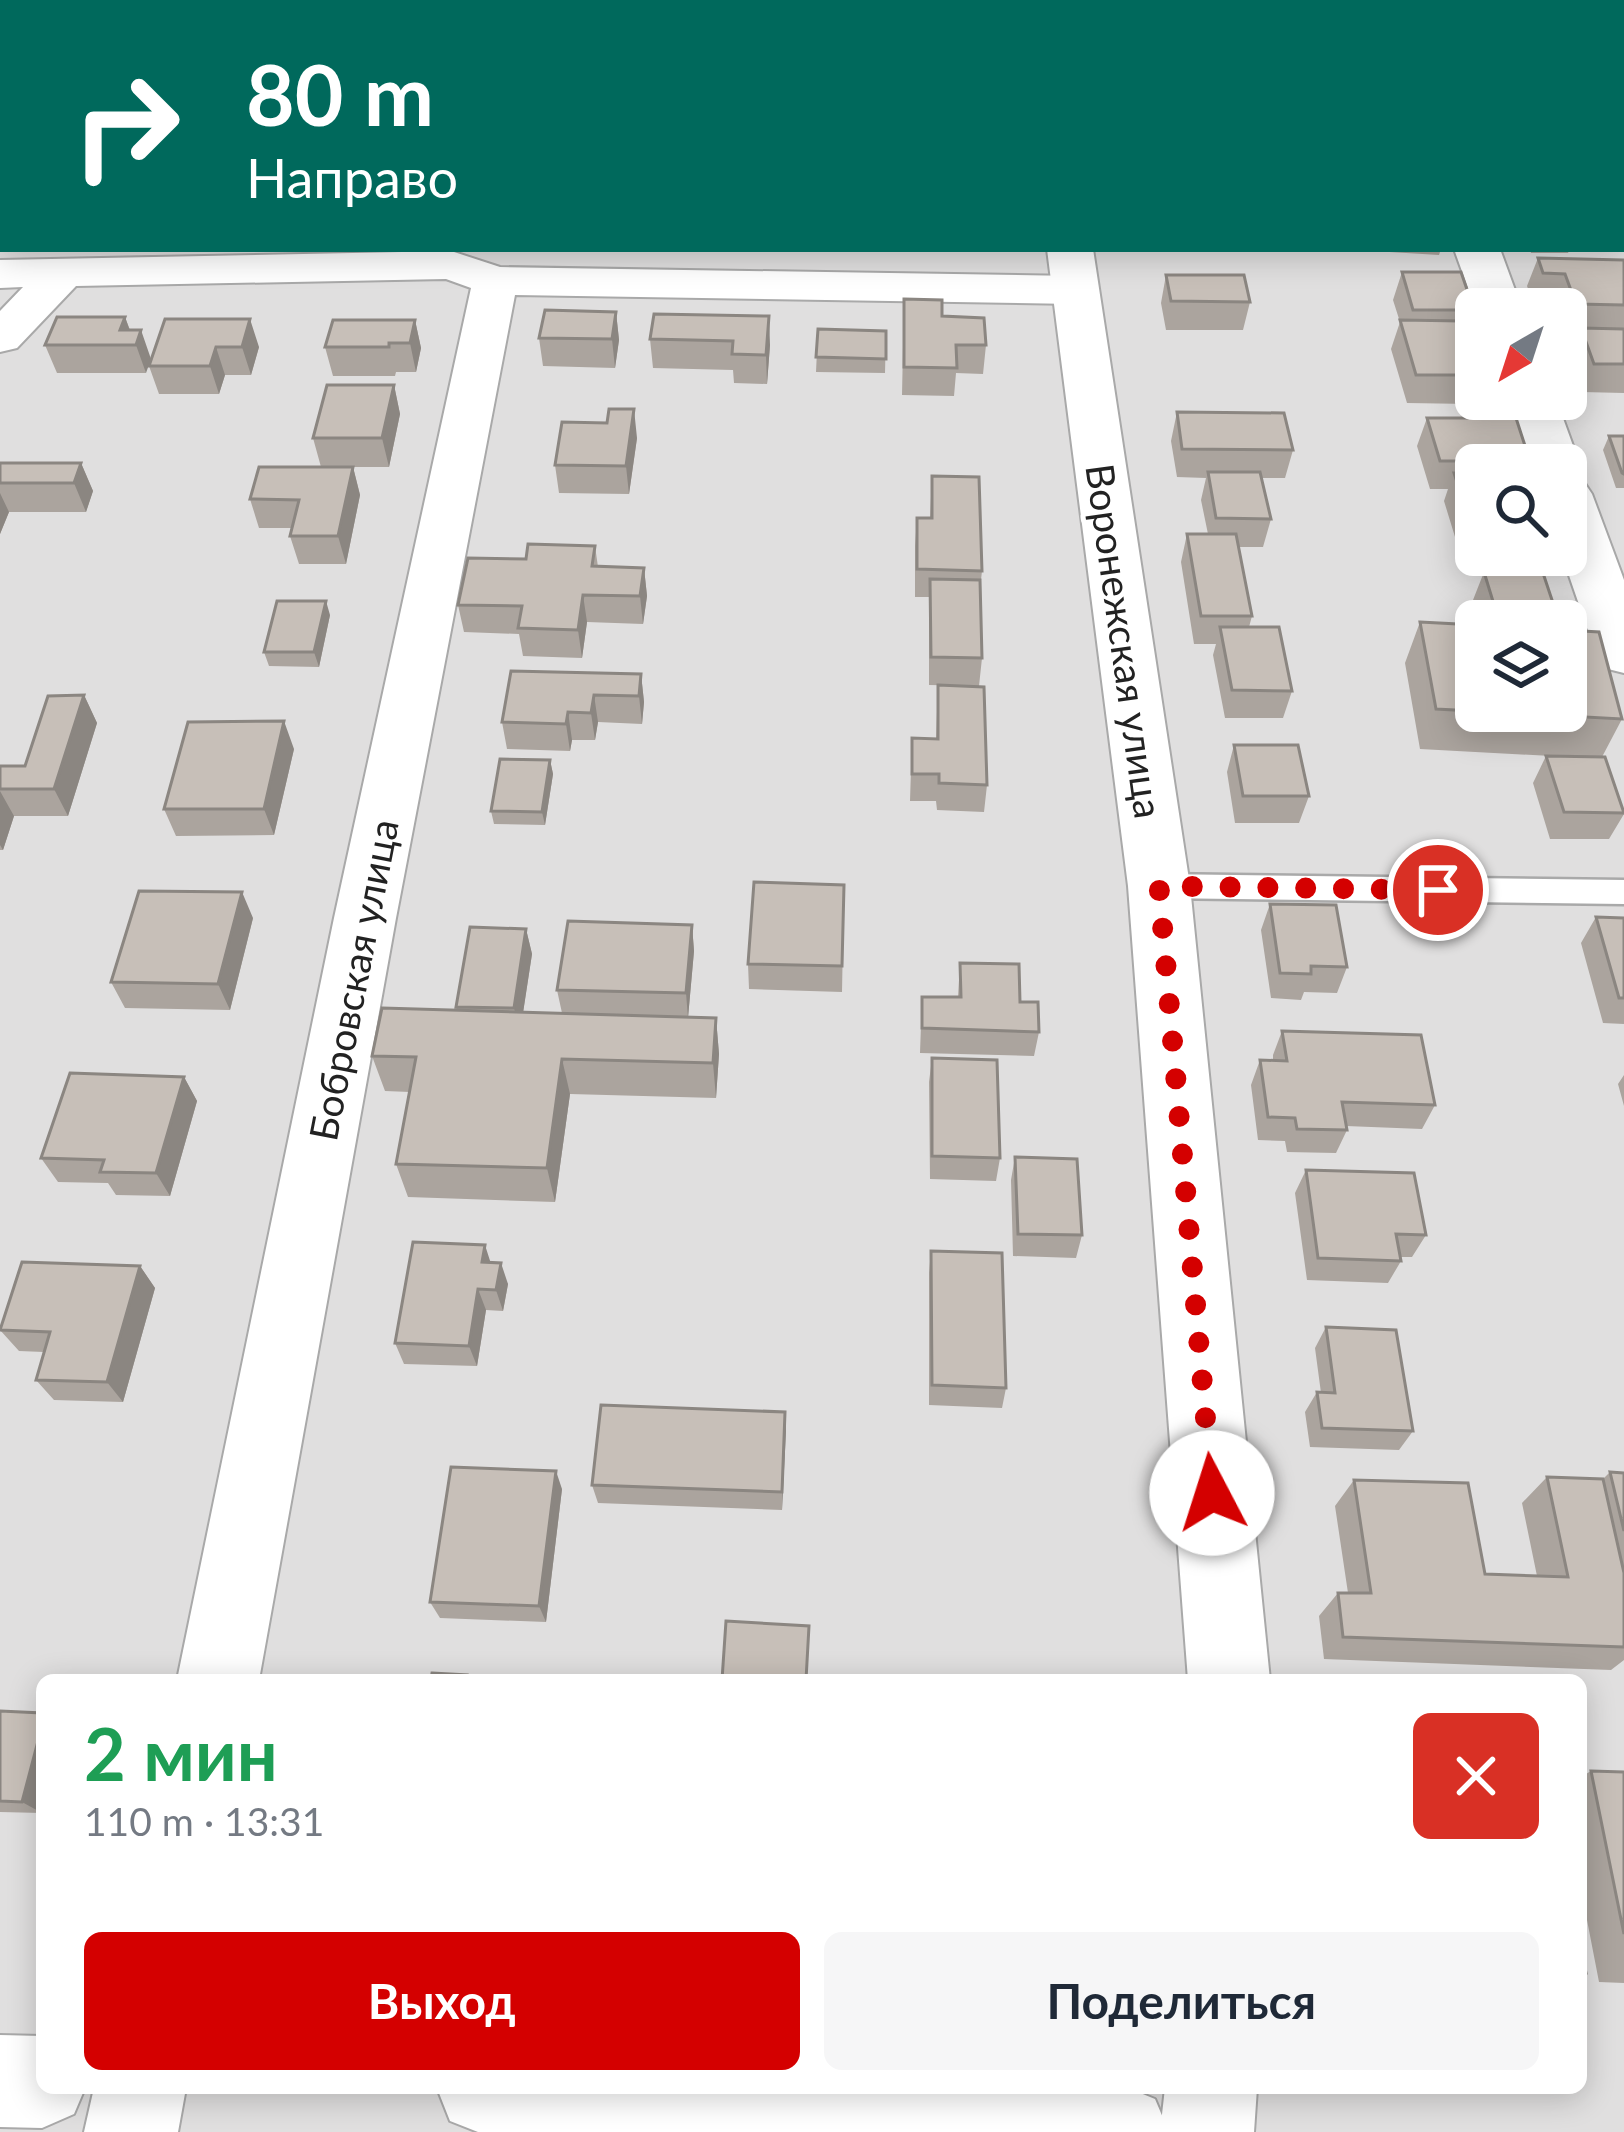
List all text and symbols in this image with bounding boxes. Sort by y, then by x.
text: 80 m [246,43,434,144]
icon: right [48,48,204,204]
text: Направо [246,145,458,210]
north arrow [1455,288,1587,420]
map controls [1455,288,1587,732]
button: search [1455,444,1587,576]
street label: Воронежская улица [1077,461,1173,821]
button: layers [1455,600,1587,732]
street label: Бобровская улица [299,815,407,1144]
pin [1387,839,1489,941]
icon: arrive [1405,857,1471,923]
position arrow [1149,1430,1275,1556]
text: 2 мин [84,1710,278,1796]
button: close [1413,1713,1539,1839]
text: 110 m · 13:31 [84,1798,324,1844]
button: Выход [84,1932,800,2070]
button: Поделиться [824,1932,1539,2070]

